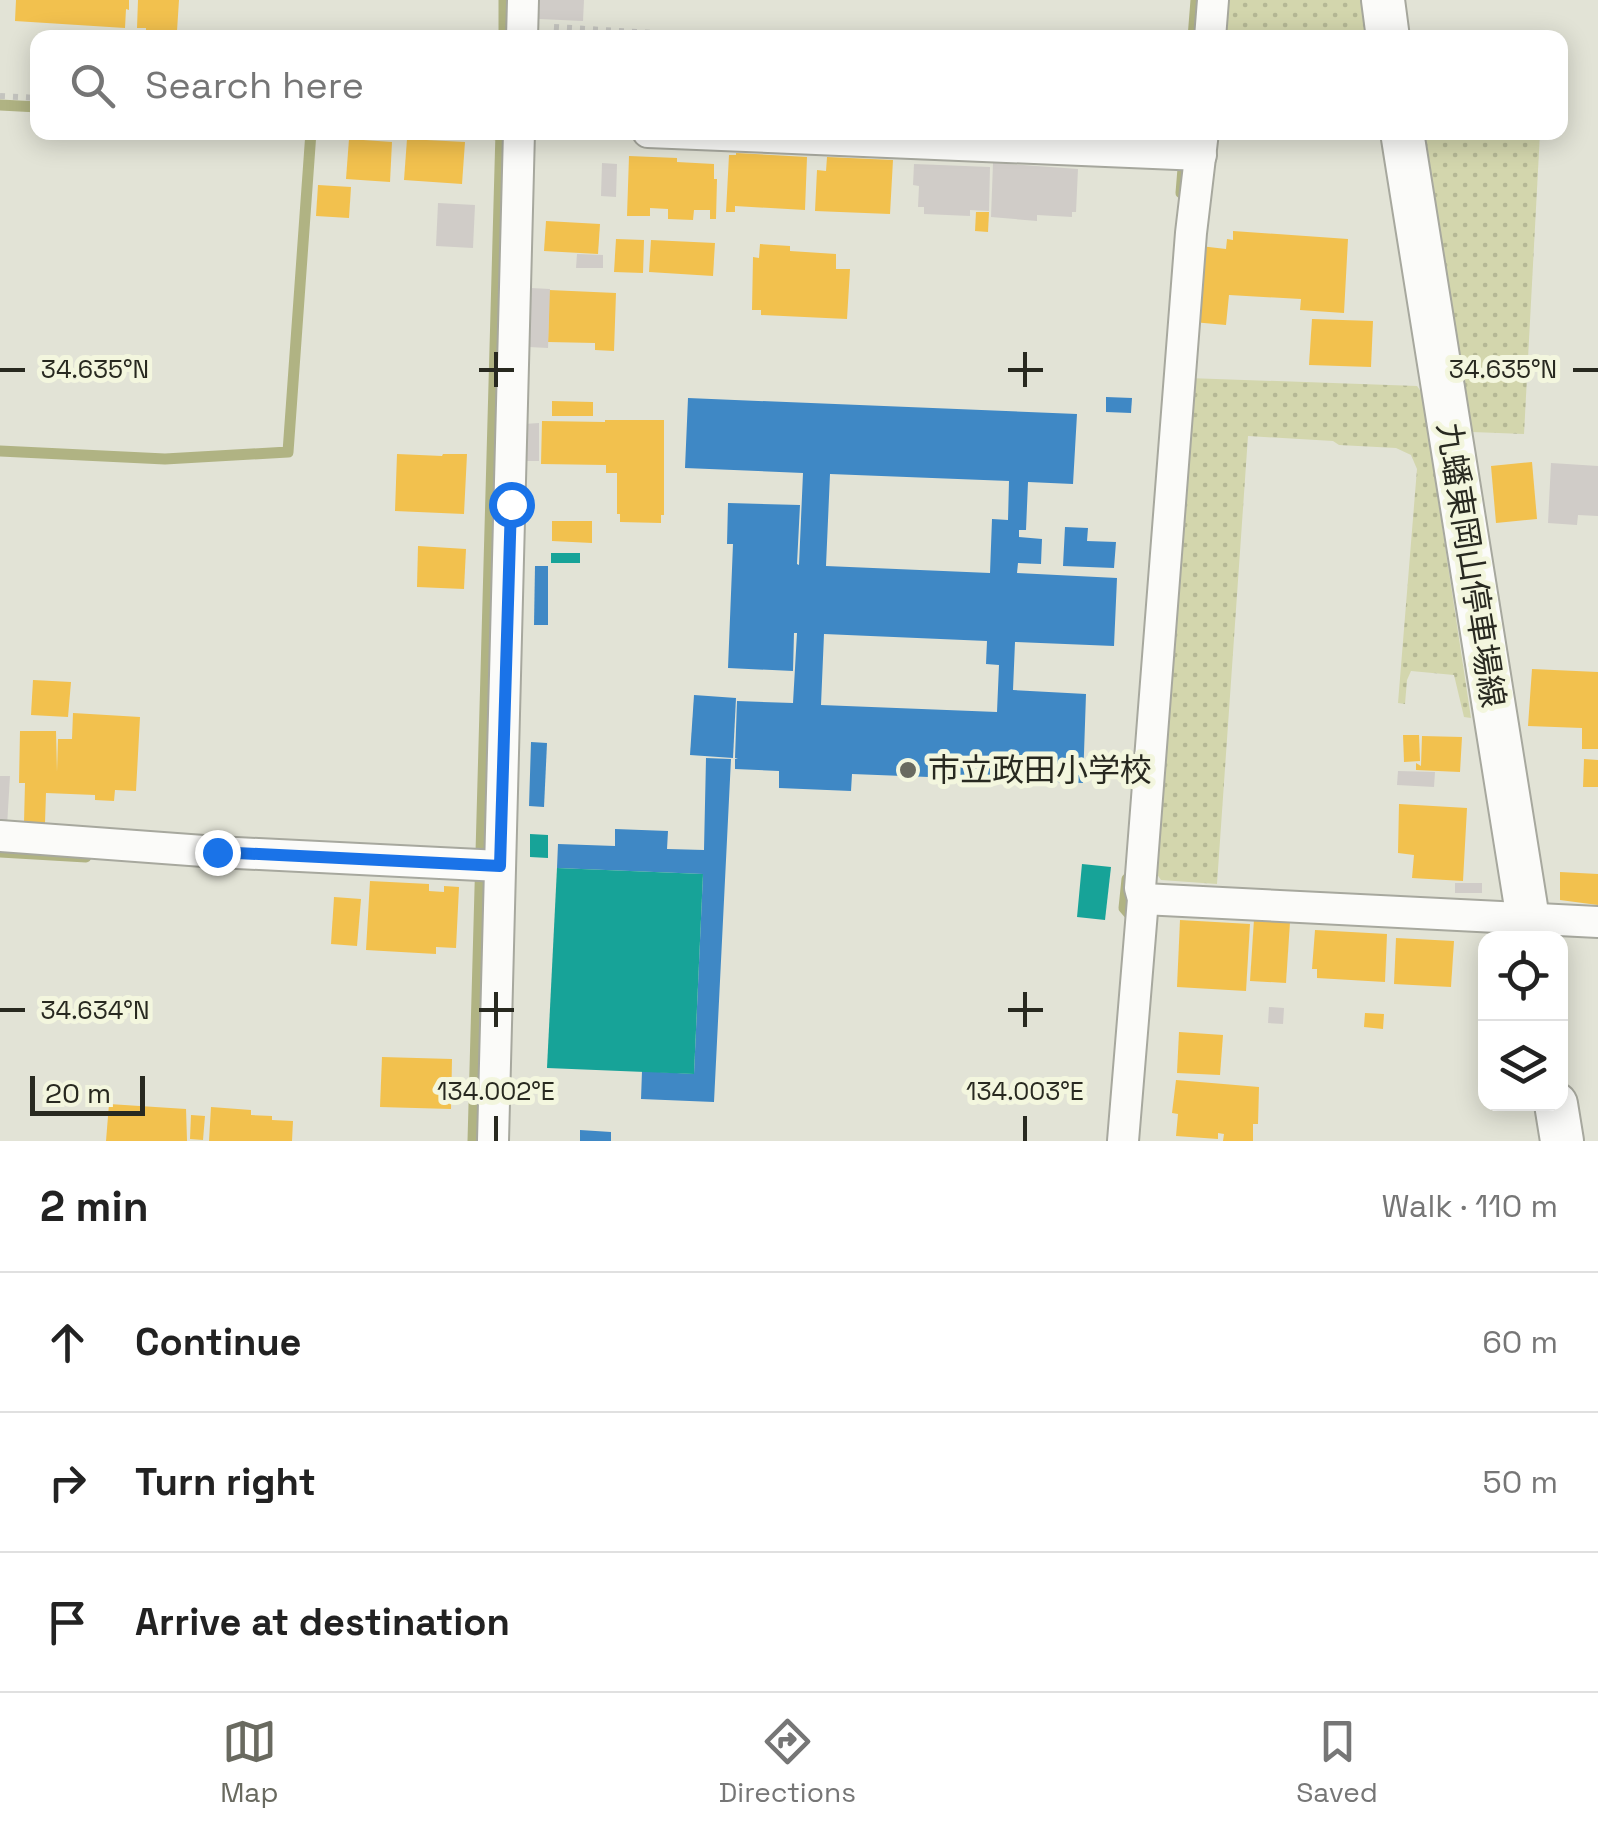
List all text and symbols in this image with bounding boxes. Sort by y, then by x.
search box [30,30,1568,140]
icon: search [65,58,120,113]
text: Search here [145,61,364,109]
text: 34.635°N [41,353,149,385]
text: 34.635°N [1449,353,1557,385]
street label: 九蟠東岡山停車場線 [1429,420,1513,710]
route start [489,482,535,528]
place label: 市立政田小学校 [928,750,1152,790]
marker: 市立政田小学校 [897,759,919,781]
route end [195,830,241,876]
map controls [1478,931,1568,1111]
button: locate [1478,931,1568,1021]
text: 34.634°N [41,994,150,1026]
button: layers [1478,1021,1568,1111]
scale bar [30,1071,145,1116]
text: 20 m [45,1075,111,1111]
text: 134.002°E [437,1075,555,1107]
text: 134.003°E [966,1075,1084,1107]
text: 2 min [40,1180,149,1233]
text: Walk · 110 m [1381,1186,1558,1226]
icon: ahead [40,1315,95,1370]
text: Continue [135,1318,301,1366]
text: 60 m [1482,1322,1558,1362]
icon: right [40,1455,95,1510]
text: Turn right [135,1458,316,1506]
text: 50 m [1483,1462,1558,1502]
icon: arrive [40,1595,95,1650]
text: Arrive at destination [135,1598,510,1646]
tab: Map [220,1714,278,1810]
tab: Directions [719,1714,856,1810]
tab: Saved [1296,1714,1378,1810]

